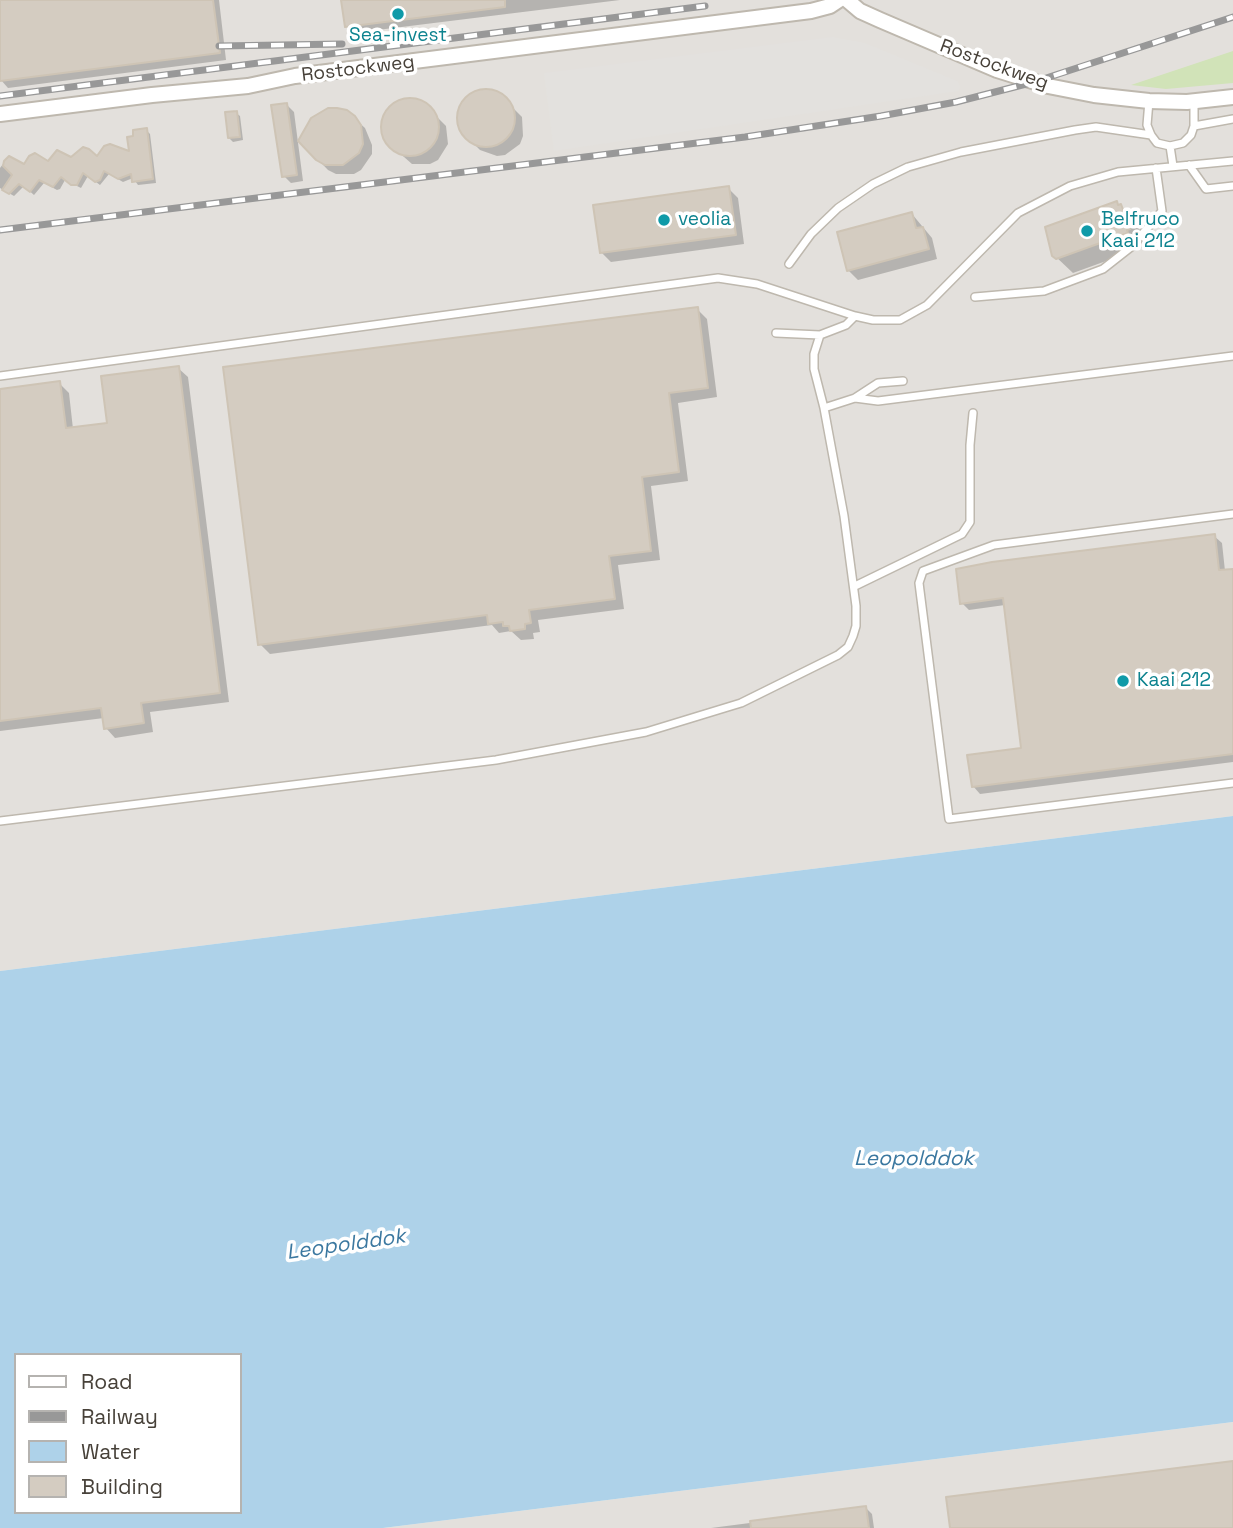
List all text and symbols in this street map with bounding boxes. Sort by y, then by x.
marker: Sea-invest [390,6,406,22]
place label: Sea-invest [349,25,447,47]
street label: Rostockweg [937,35,1051,95]
street label: Rostockweg [300,51,416,87]
place label: veolia [678,209,731,231]
place label: Belfruco Kaai 212 [1101,209,1180,253]
marker: veolia [656,212,672,228]
marker: Belfruco Kaai 212 [1079,223,1095,239]
place label: Kaai 212 [1137,670,1211,692]
marker: Kaai 212 [1115,673,1131,689]
water label: Leopolddok [854,1146,974,1172]
water label: Leopolddok [285,1224,407,1266]
legend [14,1353,242,1514]
text: Road [81,1368,133,1395]
text: Railway [81,1403,158,1430]
text: Water [81,1438,140,1465]
text: Building [81,1473,163,1500]

